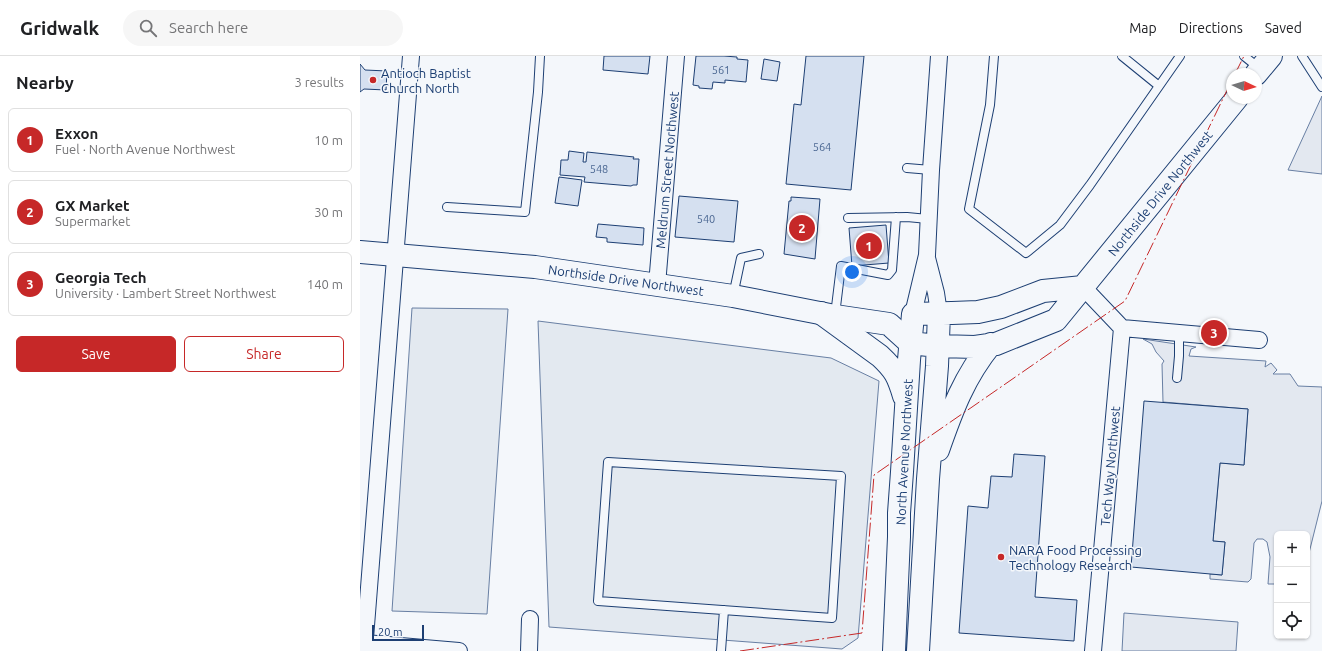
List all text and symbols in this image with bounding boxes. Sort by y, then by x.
search box [123,10,403,46]
text: Gridwalk [20,17,99,39]
icon: search [137,17,159,39]
text: Search here [169,19,248,36]
text: Map [1129,20,1157,36]
text: Directions [1179,20,1243,36]
text: Saved [1265,20,1302,36]
house number: 561 [712,64,730,76]
place label: Antioch Baptist Church North [381,66,471,95]
north arrow [1226,68,1262,104]
text: Nearby [16,73,74,92]
text: 3 results [294,75,344,89]
marker: Antioch Baptist Church North [368,75,378,85]
street label: Meldrum Street Northwest [653,91,681,249]
text: Exxon [55,125,98,142]
street label: Northside Drive Northwest [1105,128,1215,258]
text: 1 [26,133,34,147]
text: 10 m [314,133,343,147]
house number: 564 [813,141,831,153]
text: Fuel · North Avenue Northwest [55,142,235,156]
house number: 548 [590,163,608,175]
text: GX Market [55,197,130,214]
text: 2 [26,205,34,219]
text: 30 m [314,205,343,219]
house number: 540 [697,213,715,225]
pin: 2 [789,213,815,243]
text: Supermarket [55,214,130,228]
pin: 1 [856,231,882,261]
street label: Northside Drive Northwest [547,262,705,298]
your location [842,262,862,282]
text: Georgia Tech [55,269,147,286]
text: 3 [26,277,34,291]
text: 140 m [307,277,343,291]
text: University · Lambert Street Northwest [55,286,276,300]
pin: 3 [1201,318,1227,348]
button: Save [16,336,176,372]
button: Share [184,336,344,372]
street label: North Avenue Northwest [893,379,915,525]
street label: Tech Way Northwest [1098,405,1122,527]
map controls [1274,531,1310,639]
button: + [1274,531,1310,567]
place label: NARA Food Processing Technology Research [1009,543,1142,572]
marker: NARA Food Processing Technology Research [996,552,1006,562]
button: − [1274,567,1310,603]
button: locate [1274,603,1310,639]
scale bar [372,623,424,642]
text: 20 m [378,626,402,638]

